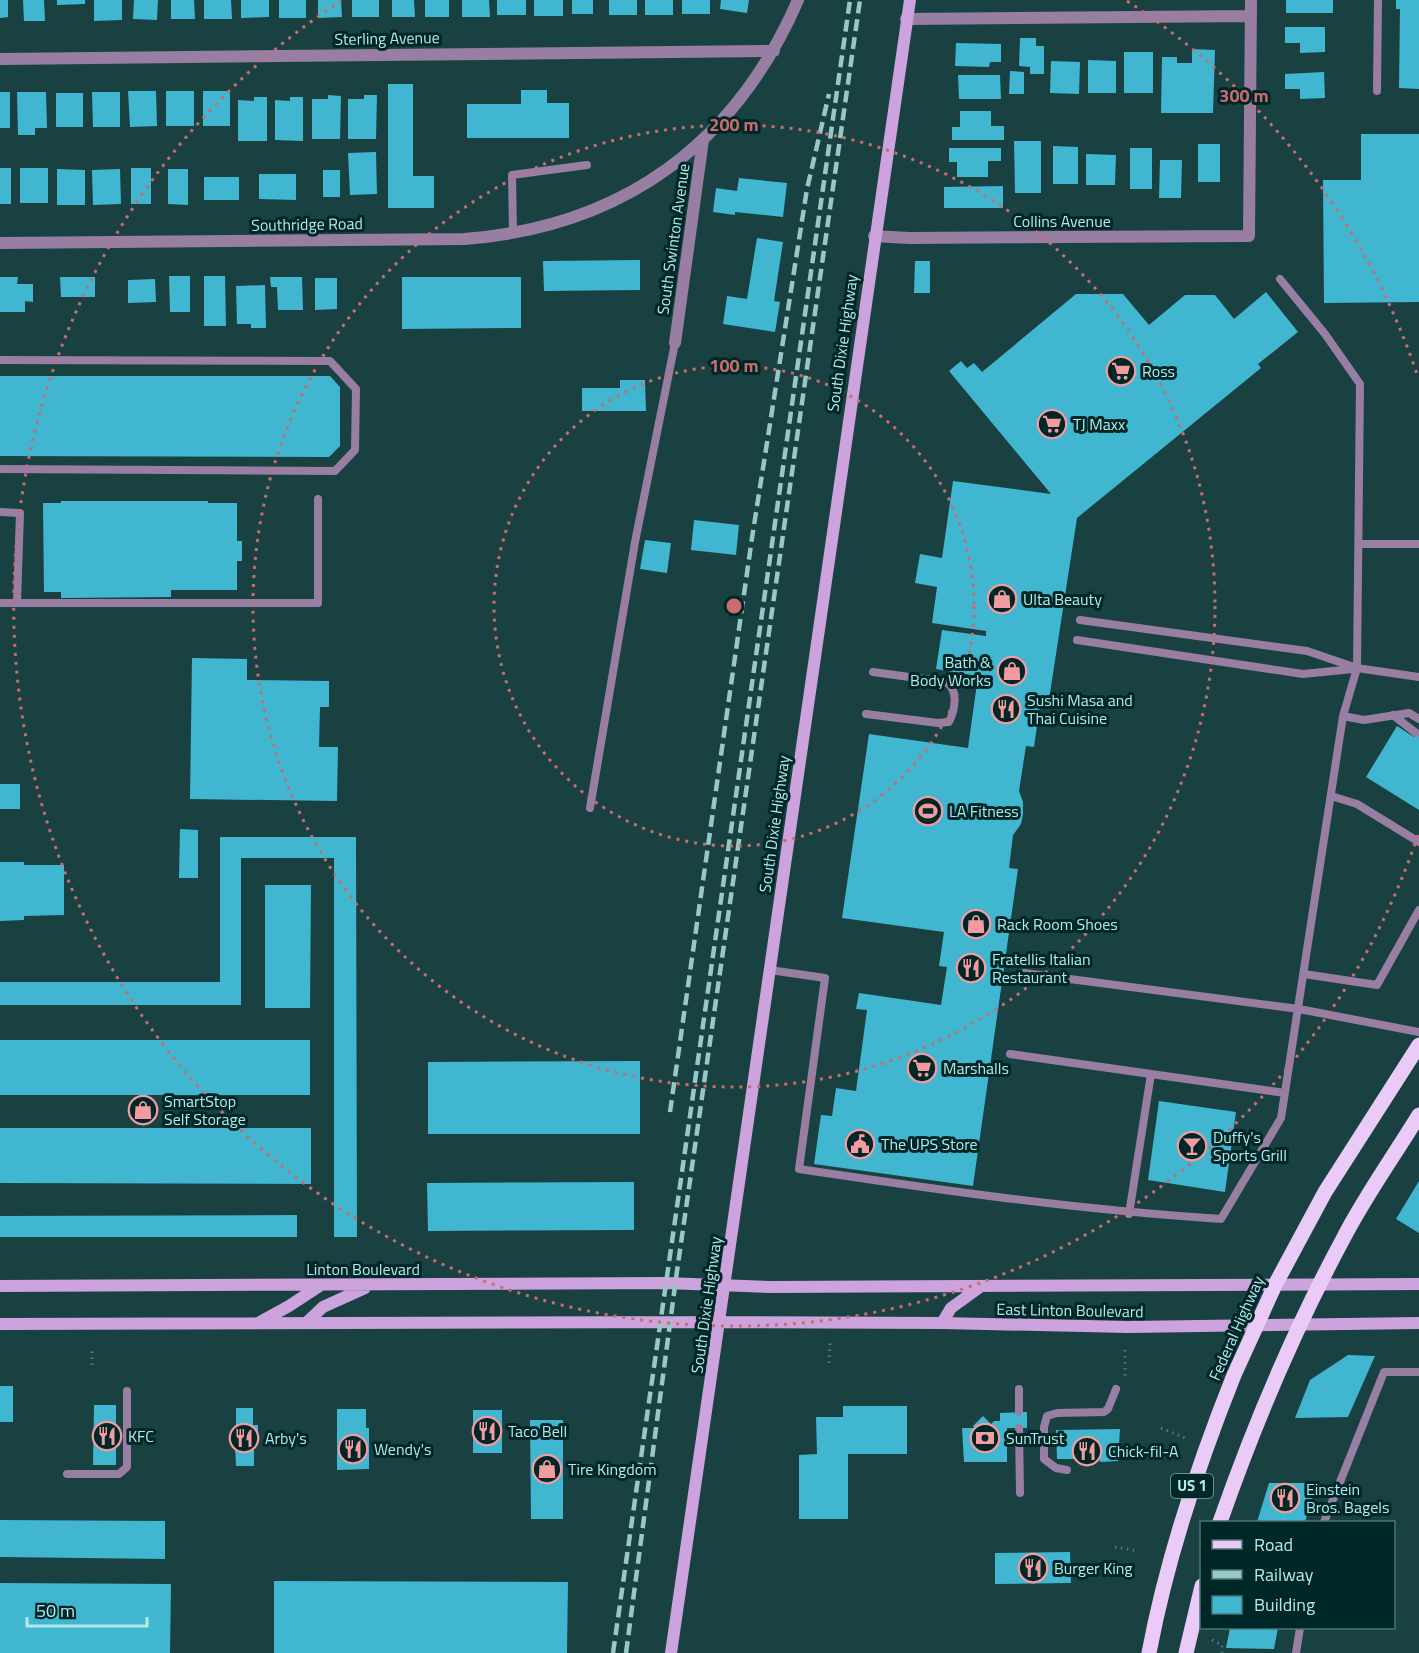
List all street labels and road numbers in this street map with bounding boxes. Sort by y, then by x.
street label: Sterling Avenue [334,25,440,51]
street label: South Swinton Avenue [651,162,695,316]
street label: Collins Avenue [1013,209,1111,233]
street label: Southridge Road [251,211,363,237]
street label: South Dixie Highway [820,273,864,413]
street label: South Dixie Highway [752,754,796,894]
street label: South Dixie Highway [684,1235,728,1375]
street label: Linton Boulevard [306,1257,420,1281]
street label: Federal Highway [1202,1272,1270,1384]
street label: East Linton Boulevard [996,1297,1144,1323]
road number: US 1 [1171,1474,1213,1498]

